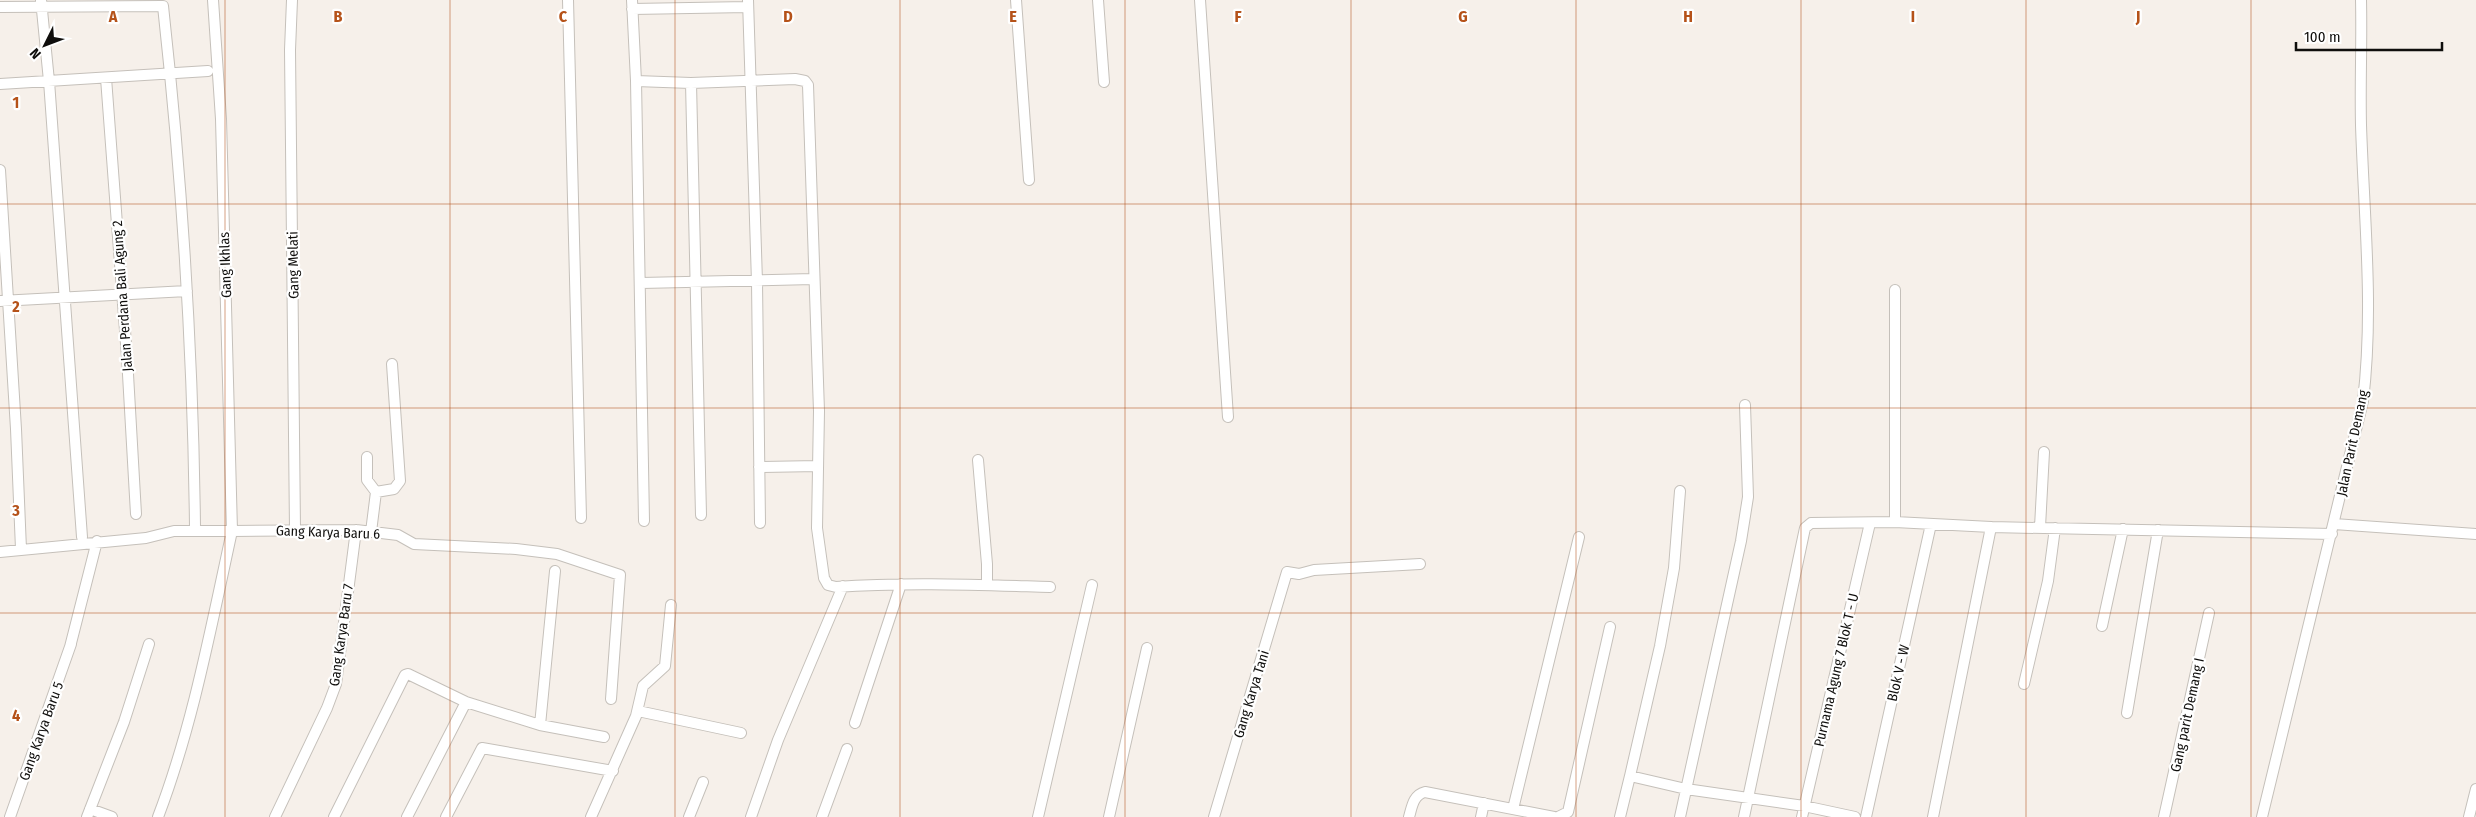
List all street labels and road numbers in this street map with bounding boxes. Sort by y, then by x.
street label: Jalan Perdana Bali Agung 2 [109,220,136,372]
street label: Gang Melati [284,231,303,299]
street label: Gang Ikhlas [216,232,235,298]
street label: Jalan Parit Demang [2333,388,2372,498]
street label: Gang Karya Baru 6 [276,522,380,543]
street label: Gang Karya Baru 7 [326,583,357,687]
street label: Purnama Agung 7 Blok T - U [1811,592,1862,748]
street label: Blok V - W [1884,643,1913,703]
street label: Gang Karya Tani [1230,648,1273,740]
street label: Gang parit Demang I [2167,657,2208,774]
street label: Gang Karya Baru 5 [16,679,67,783]

